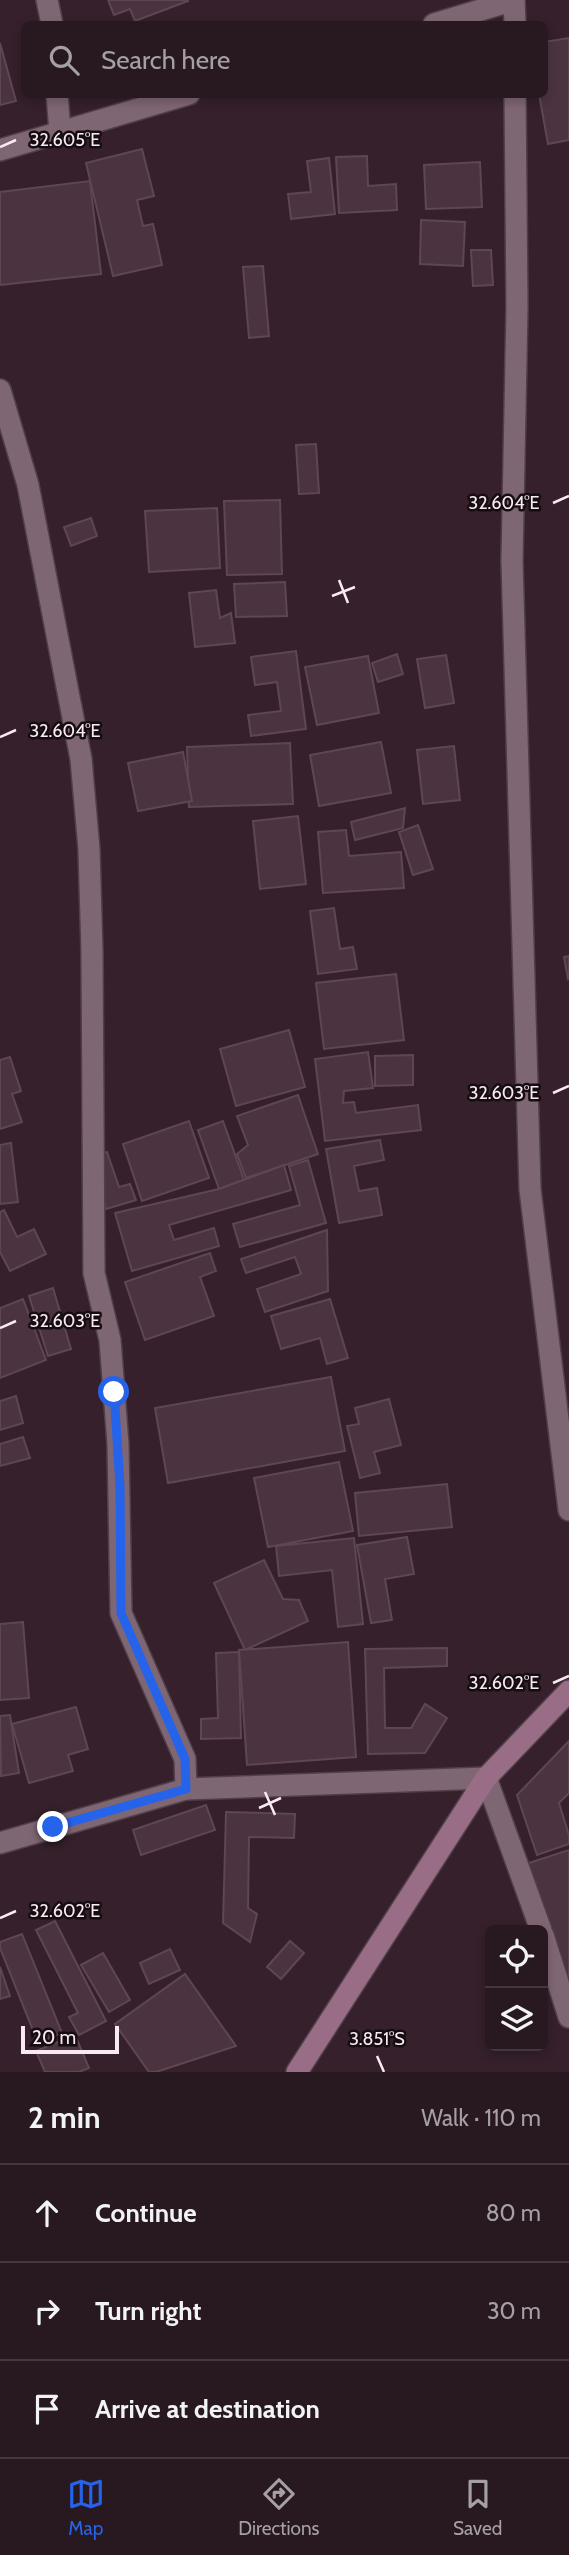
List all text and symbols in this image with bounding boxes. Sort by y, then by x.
search box [21,21,548,98]
icon: search [45,41,83,79]
text: Search here [101,44,230,76]
text: 32.605°E [30,129,100,151]
text: 32.604°E [468,492,540,514]
text: 32.604°E [29,720,101,742]
text: 32.603°E [469,1082,539,1104]
text: 32.603°E [30,1310,100,1332]
route start [98,1376,129,1407]
text: 32.602°E [469,1672,539,1694]
route end [37,1811,68,1842]
text: 32.602°E [30,1900,100,1922]
map controls [485,1925,548,2051]
button: locate [485,1925,548,1988]
button: layers [485,1988,548,2051]
scale bar [21,2023,119,2055]
text: 20 m [32,2026,76,2049]
text: 3.851°S [349,2028,405,2050]
text: 2 min [28,2099,100,2136]
text: Walk · 110 m [421,2104,541,2132]
icon: ahead [28,2194,66,2232]
text: Continue [95,2197,197,2229]
text: 80 m [486,2199,541,2227]
icon: right [28,2292,66,2330]
text: Turn right [95,2295,201,2327]
text: 30 m [487,2297,541,2325]
icon: arrive [28,2390,66,2428]
text: Arrive at destination [95,2393,320,2425]
tab: Map [67,2475,105,2540]
tab: Directions [238,2475,319,2540]
tab: Saved [453,2475,502,2540]

